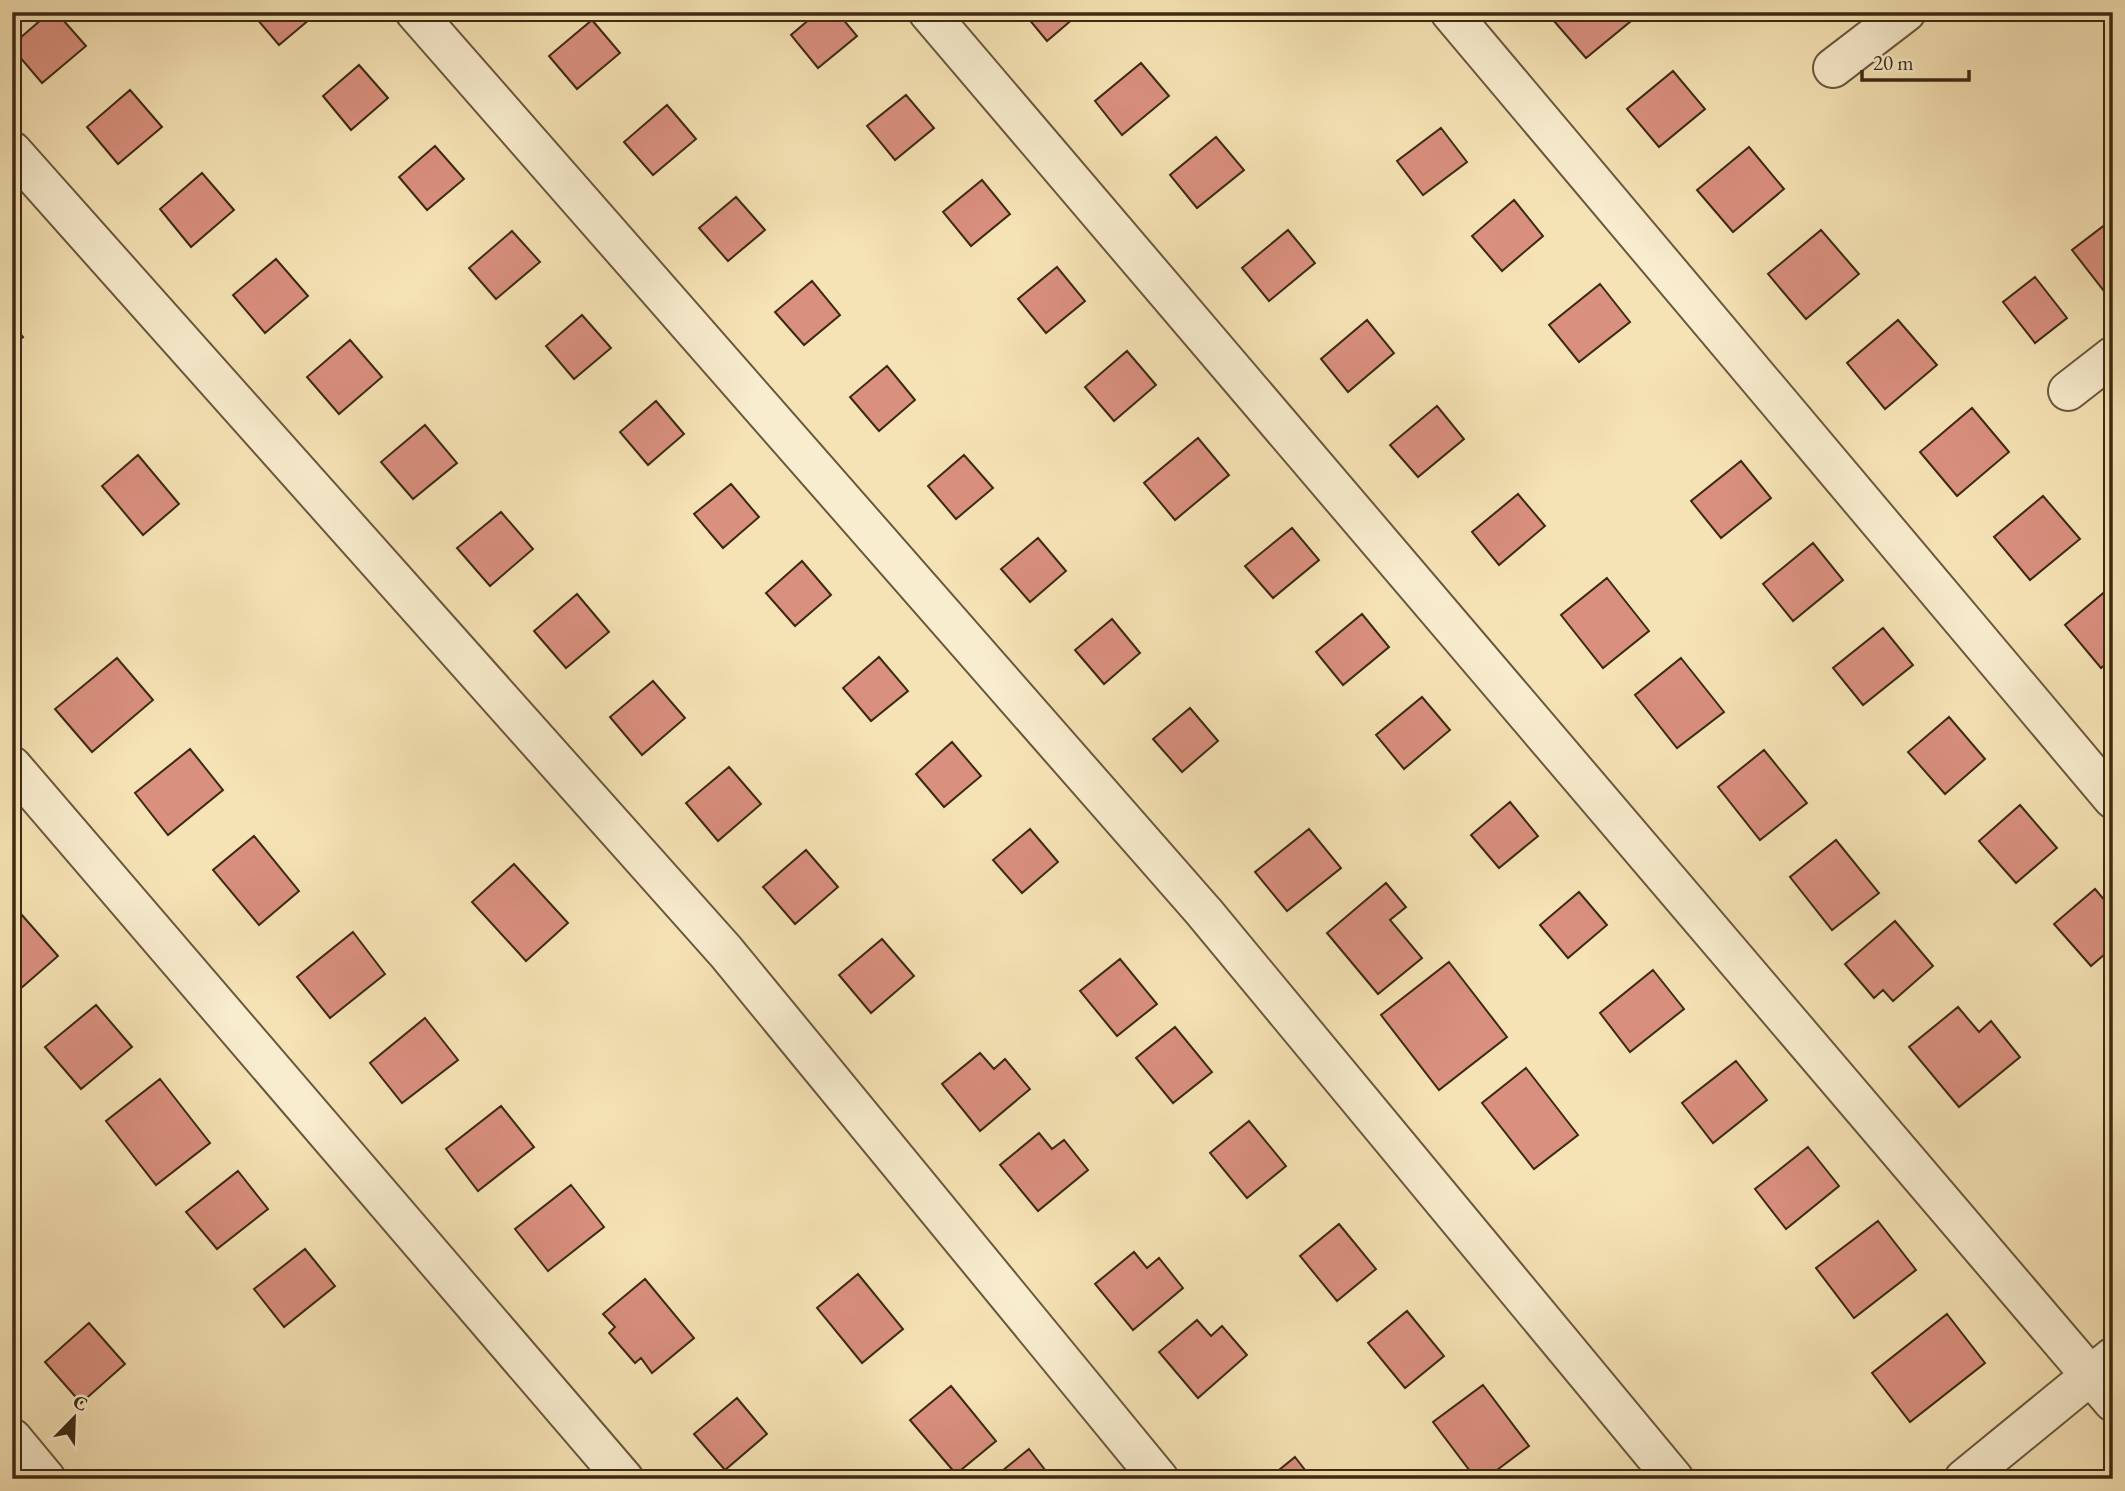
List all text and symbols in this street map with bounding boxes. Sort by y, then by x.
scale bar [1862,38,1969,82]
text: 20 m [1873,49,1914,76]
north arrow [38,1382,108,1452]
text: С [69,1389,92,1417]

